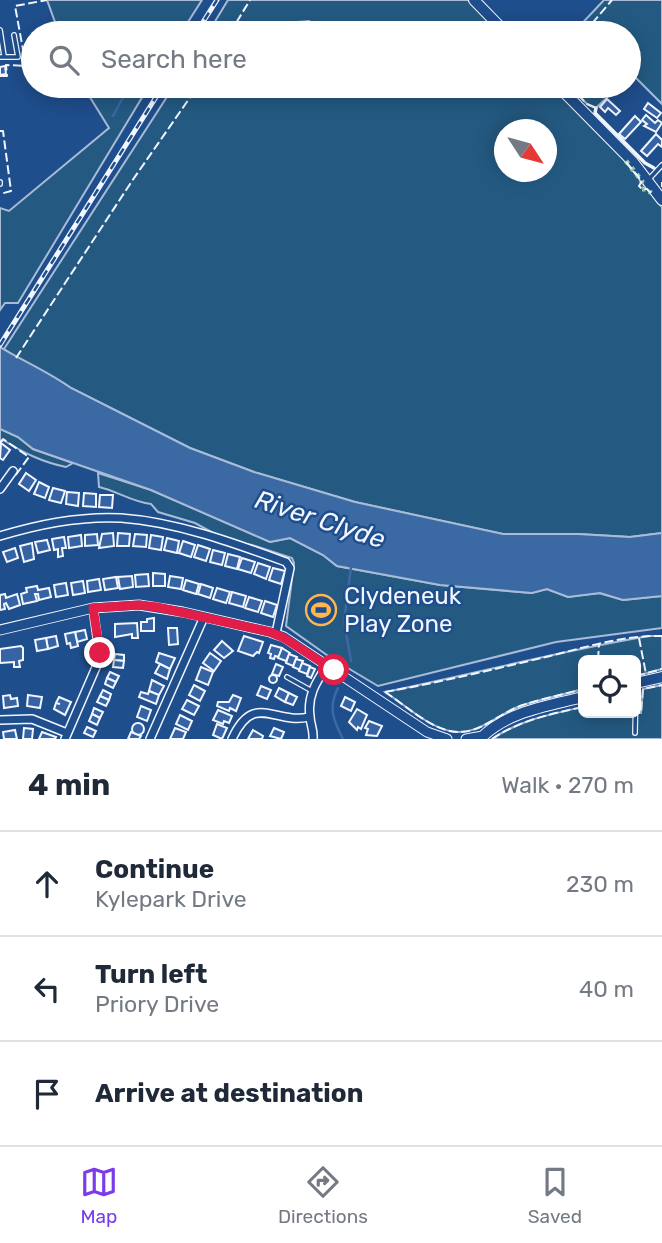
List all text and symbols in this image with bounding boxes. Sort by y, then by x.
search box [21,21,641,98]
icon: search [45,41,83,79]
text: Search here [101,44,247,75]
north arrow [494,119,557,182]
water label: River Clyde [251,484,389,555]
place label: Clydeneuk Play Zone [344,582,462,638]
sports icon: Clydeneuk Play Zone [304,593,338,627]
route end [84,637,115,668]
route start [318,654,349,685]
map controls [578,655,641,718]
button: locate [578,655,641,718]
text: 4 min [28,767,110,803]
text: Walk · 270 m [501,771,634,799]
text: Continue [95,854,214,885]
icon: ahead [28,865,66,903]
text: 230 m [566,870,634,898]
text: Kylepark Drive [95,885,247,913]
text: Turn left [95,959,207,990]
icon: left [28,970,66,1008]
text: 40 m [579,975,634,1003]
text: Priory Drive [95,990,219,1018]
icon: arrive [28,1075,66,1113]
text: Arrive at destination [95,1078,363,1109]
tab: Map [80,1163,118,1228]
tab: Directions [278,1163,368,1228]
tab: Saved [528,1163,582,1228]

